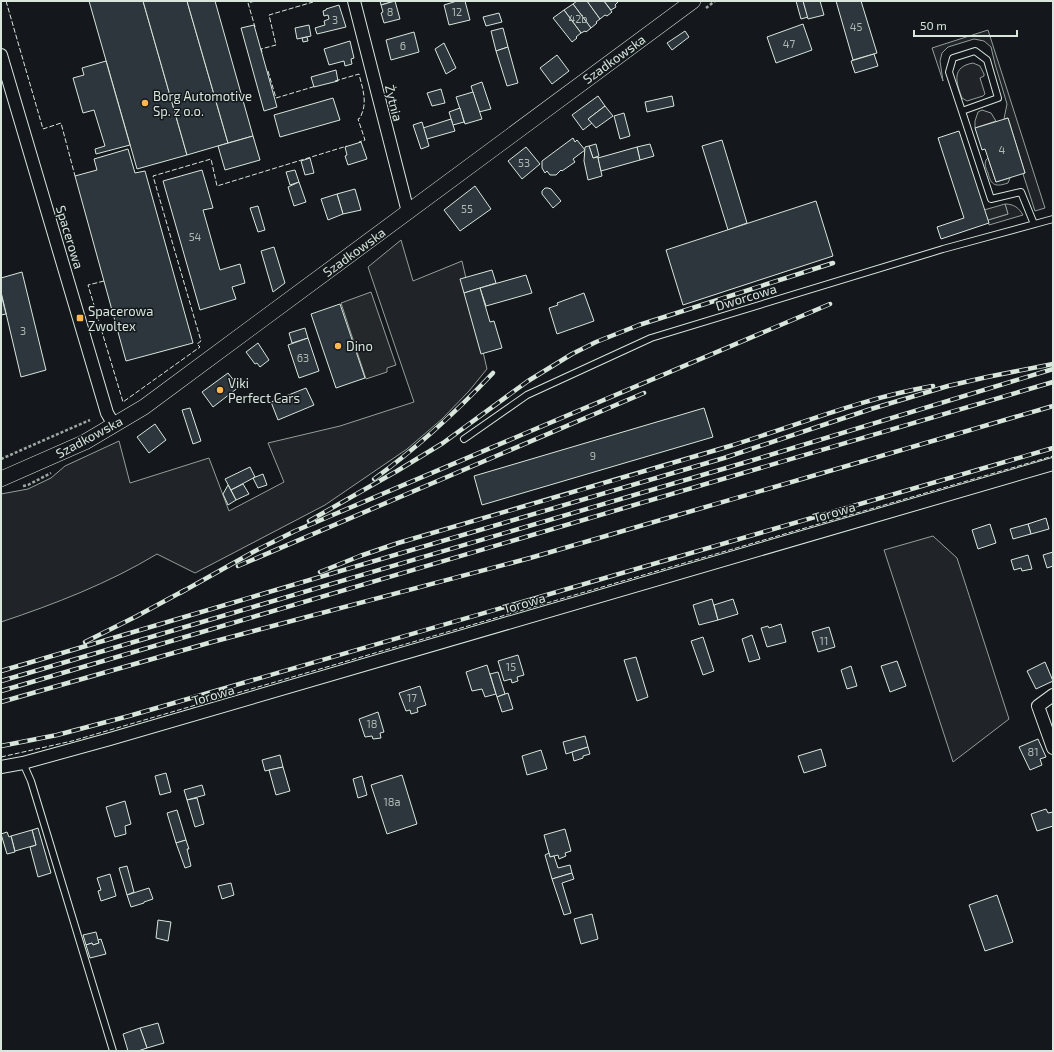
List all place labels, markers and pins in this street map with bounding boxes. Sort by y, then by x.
place label: Borg Automotive Sp. z o.o. [153,88,252,119]
marker: Borg Automotive Sp. z o.o. [140,98,150,108]
place label: Spacerowa Zwoltex [88,303,153,334]
marker: Spacerowa Zwoltex [75,313,85,323]
place label: Dino [346,338,373,354]
marker: Dino [333,341,343,351]
place label: Viki Perfect Cars [228,375,300,406]
marker: Viki Perfect Cars [215,385,225,395]

